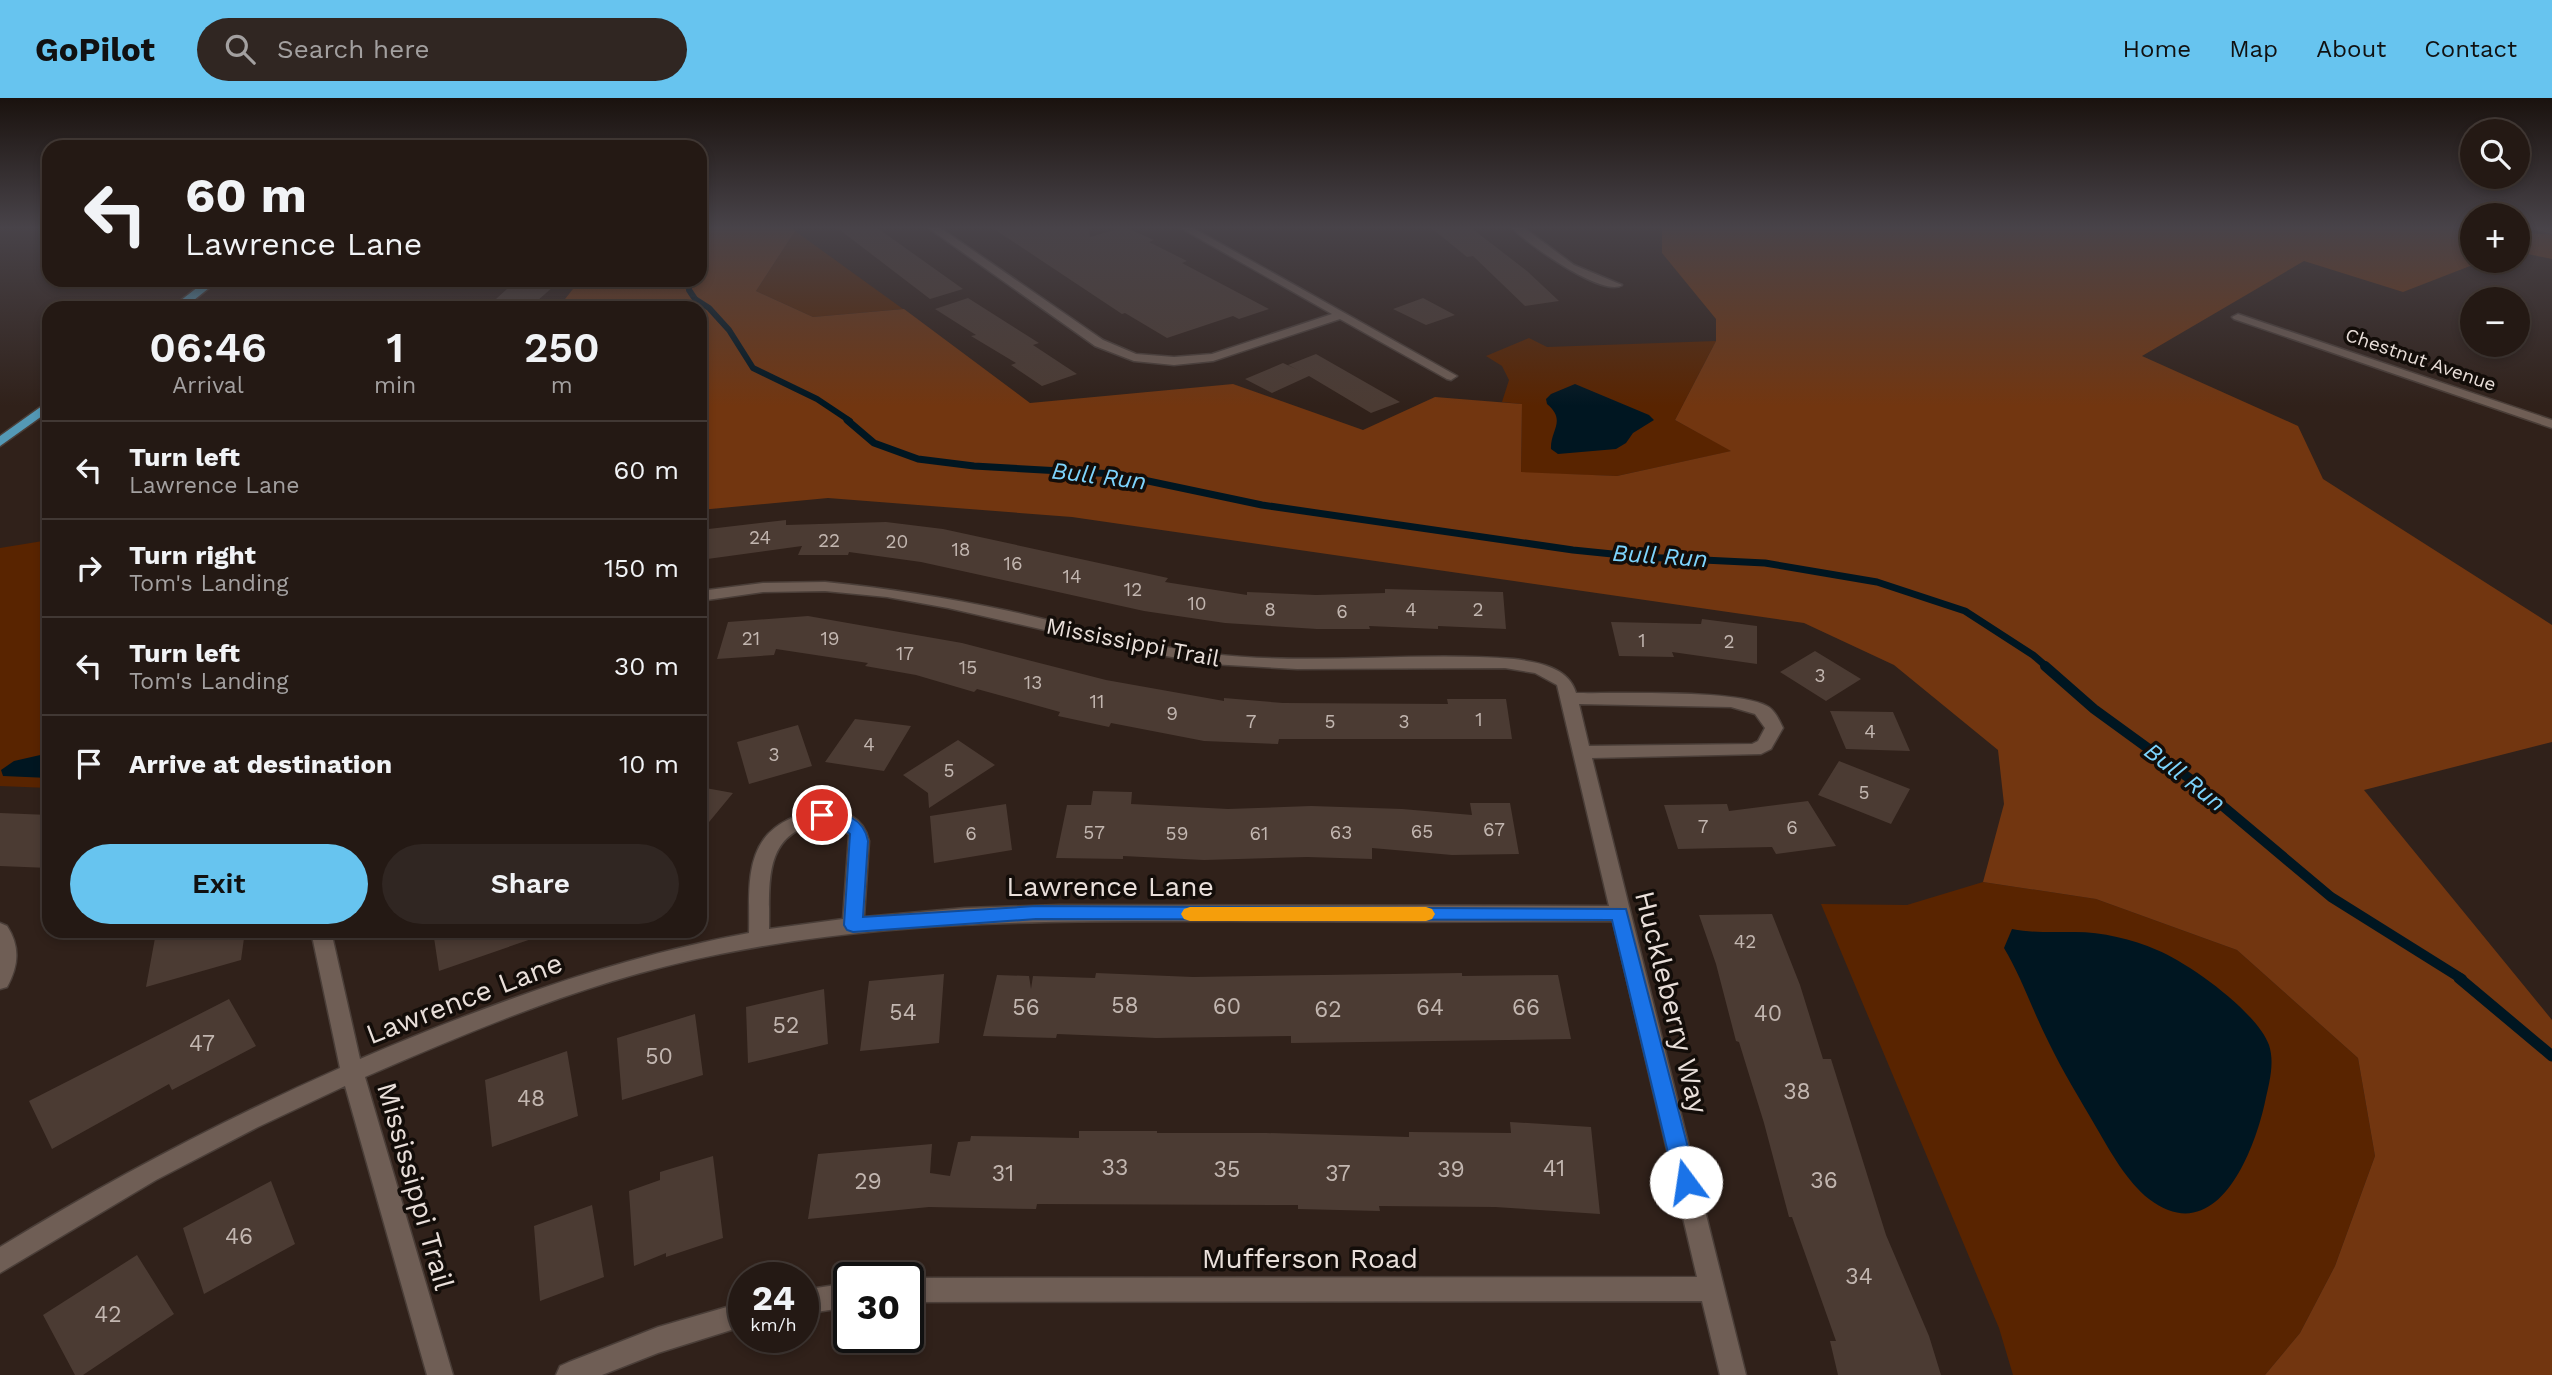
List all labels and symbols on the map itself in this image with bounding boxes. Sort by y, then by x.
street label: Chestnut Avenue [2342,323,2499,396]
water label: Bull Run [1050,456,1148,496]
house number: 24 [749,526,771,549]
house number: 22 [818,529,840,552]
house number: 20 [886,530,908,553]
house number: 18 [951,538,971,561]
water label: Bull Run [1611,539,1709,573]
house number: 16 [1004,552,1022,575]
house number: 14 [1062,565,1082,588]
house number: 12 [1124,578,1142,601]
house number: 10 [1187,592,1207,615]
house number: 8 [1264,598,1276,621]
house number: 4 [1405,598,1417,621]
house number: 2 [1472,598,1484,621]
house number: 6 [1336,600,1348,623]
street label: Mississippi Trail [1044,612,1222,673]
house number: 21 [742,627,760,650]
house number: 19 [820,627,840,650]
house number: 1 [1638,629,1646,652]
house number: 2 [1723,630,1735,653]
house number: 17 [896,642,914,665]
house number: 15 [959,656,977,679]
house number: 3 [1814,664,1826,687]
house number: 13 [1024,671,1042,694]
house number: 11 [1090,690,1104,713]
house number: 9 [1166,702,1178,725]
house number: 1 [1475,708,1483,731]
house number: 7 [1246,710,1256,733]
house number: 5 [1324,710,1336,733]
house number: 3 [1398,710,1410,733]
house number: 4 [1864,720,1876,743]
house number: 4 [863,733,875,756]
water label: Bull Run [2139,737,2231,817]
house number: 3 [768,743,780,766]
house number: 5 [943,759,955,782]
house number: 5 [1858,781,1870,804]
pin [792,785,852,845]
house number: 7 [1698,815,1708,838]
house number: 6 [1786,816,1798,839]
house number: 67 [1483,818,1505,841]
house number: 65 [1411,820,1433,843]
house number: 57 [1083,821,1105,844]
house number: 63 [1330,821,1352,844]
house number: 6 [965,822,977,845]
house number: 59 [1166,822,1188,845]
house number: 61 [1250,822,1268,845]
street label: Lawrence Lane [1006,870,1214,903]
street label: Huckleberry Way [1628,887,1715,1117]
house number: 42 [1734,930,1756,953]
street label: Lawrence Lane [361,946,567,1051]
house number: 58 [1111,992,1139,1019]
house number: 60 [1213,993,1241,1020]
house number: 56 [1012,994,1040,1021]
house number: 64 [1416,994,1444,1021]
house number: 66 [1512,994,1540,1021]
house number: 62 [1314,996,1342,1023]
house number: 54 [889,999,917,1026]
house number: 40 [1754,1000,1782,1027]
house number: 52 [773,1012,799,1039]
house number: 47 [189,1030,215,1057]
house number: 50 [645,1043,673,1070]
street label: Mississippi Trail [370,1078,461,1294]
house number: 38 [1783,1078,1811,1105]
house number: 48 [517,1085,545,1112]
position arrow [1649,1145,1723,1219]
house number: 33 [1102,1154,1128,1181]
house number: 41 [1543,1155,1565,1182]
house number: 35 [1214,1156,1240,1183]
house number: 39 [1437,1156,1465,1183]
house number: 31 [992,1160,1014,1187]
house number: 37 [1325,1160,1351,1187]
house number: 36 [1810,1167,1838,1194]
house number: 29 [854,1168,882,1195]
house number: 46 [225,1223,253,1250]
street label: Mufferson Road [1202,1242,1418,1275]
speed limit sign: 30 [833,1262,924,1353]
house number: 34 [1845,1263,1873,1290]
house number: 42 [94,1301,122,1328]

